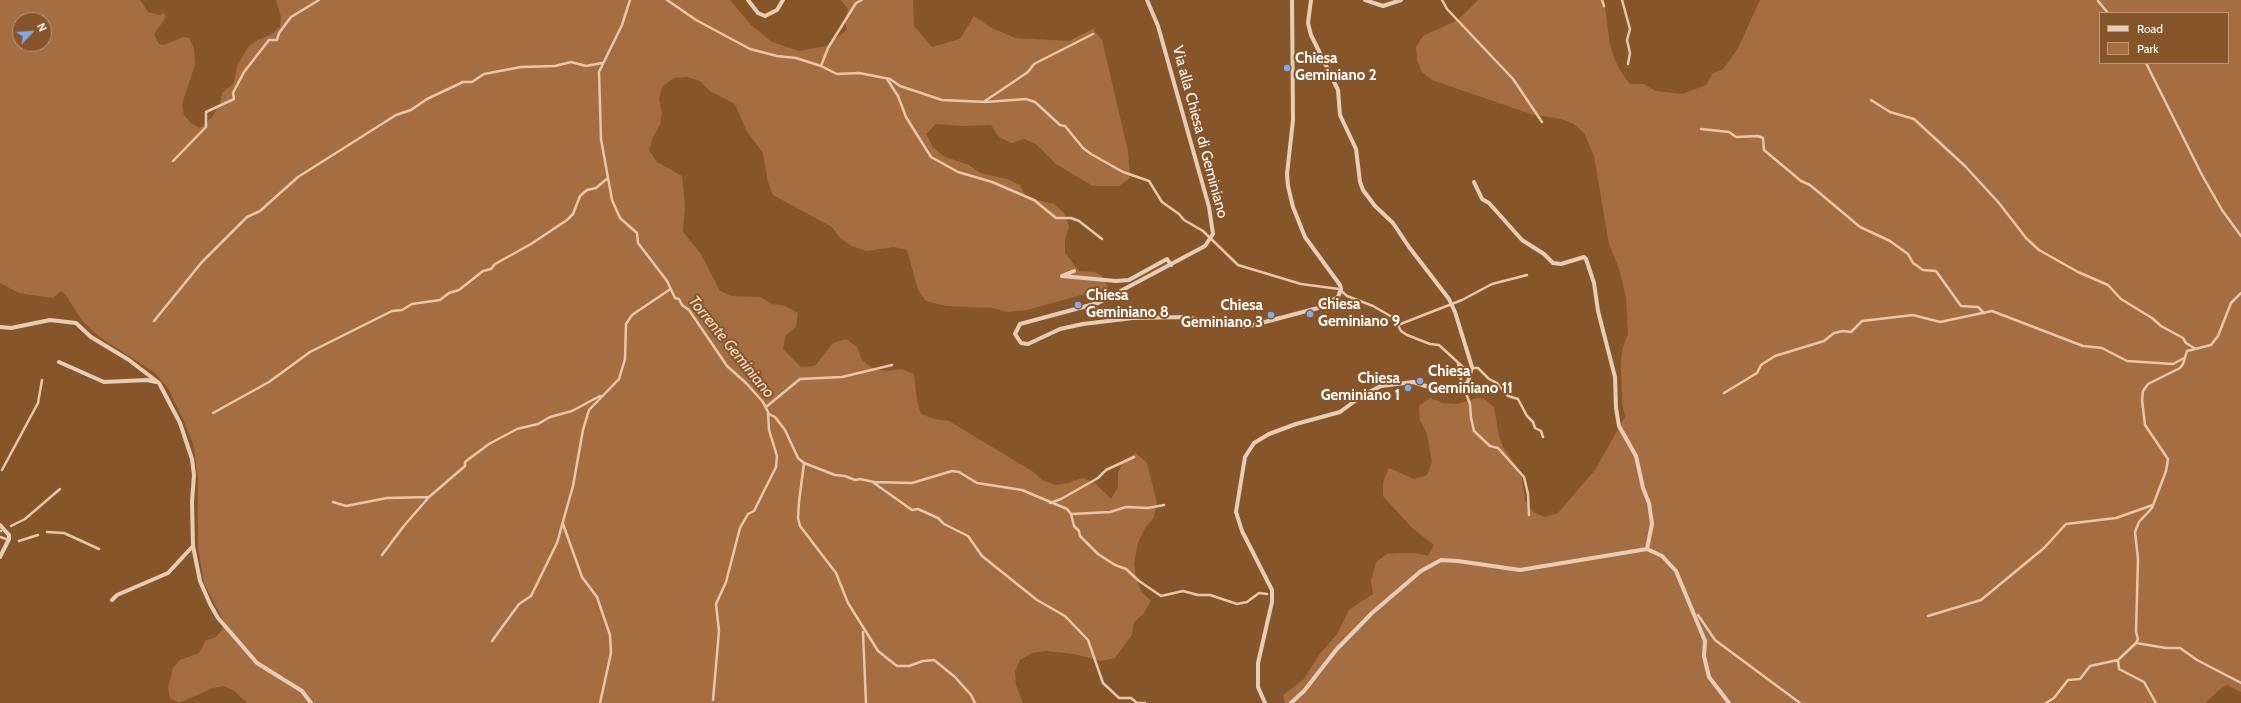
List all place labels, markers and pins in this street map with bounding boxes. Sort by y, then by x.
place label: Chiesa Geminiano 2 [1295,50,1377,85]
marker: Chiesa Geminiano 2 [1282,63,1292,73]
place label: Chiesa Geminiano 8 [1086,287,1169,322]
place label: Chiesa Geminiano 9 [1318,296,1400,331]
place label: Chiesa Geminiano 3 [1181,297,1263,332]
marker: Chiesa Geminiano 8 [1073,300,1083,310]
marker: Chiesa Geminiano 9 [1305,309,1315,319]
marker: Chiesa Geminiano 3 [1266,310,1276,320]
place label: Chiesa Geminiano 11 [1428,363,1513,398]
place label: Chiesa Geminiano 1 [1321,370,1400,405]
marker: Chiesa Geminiano 11 [1415,376,1425,386]
marker: Chiesa Geminiano 1 [1403,383,1413,393]

